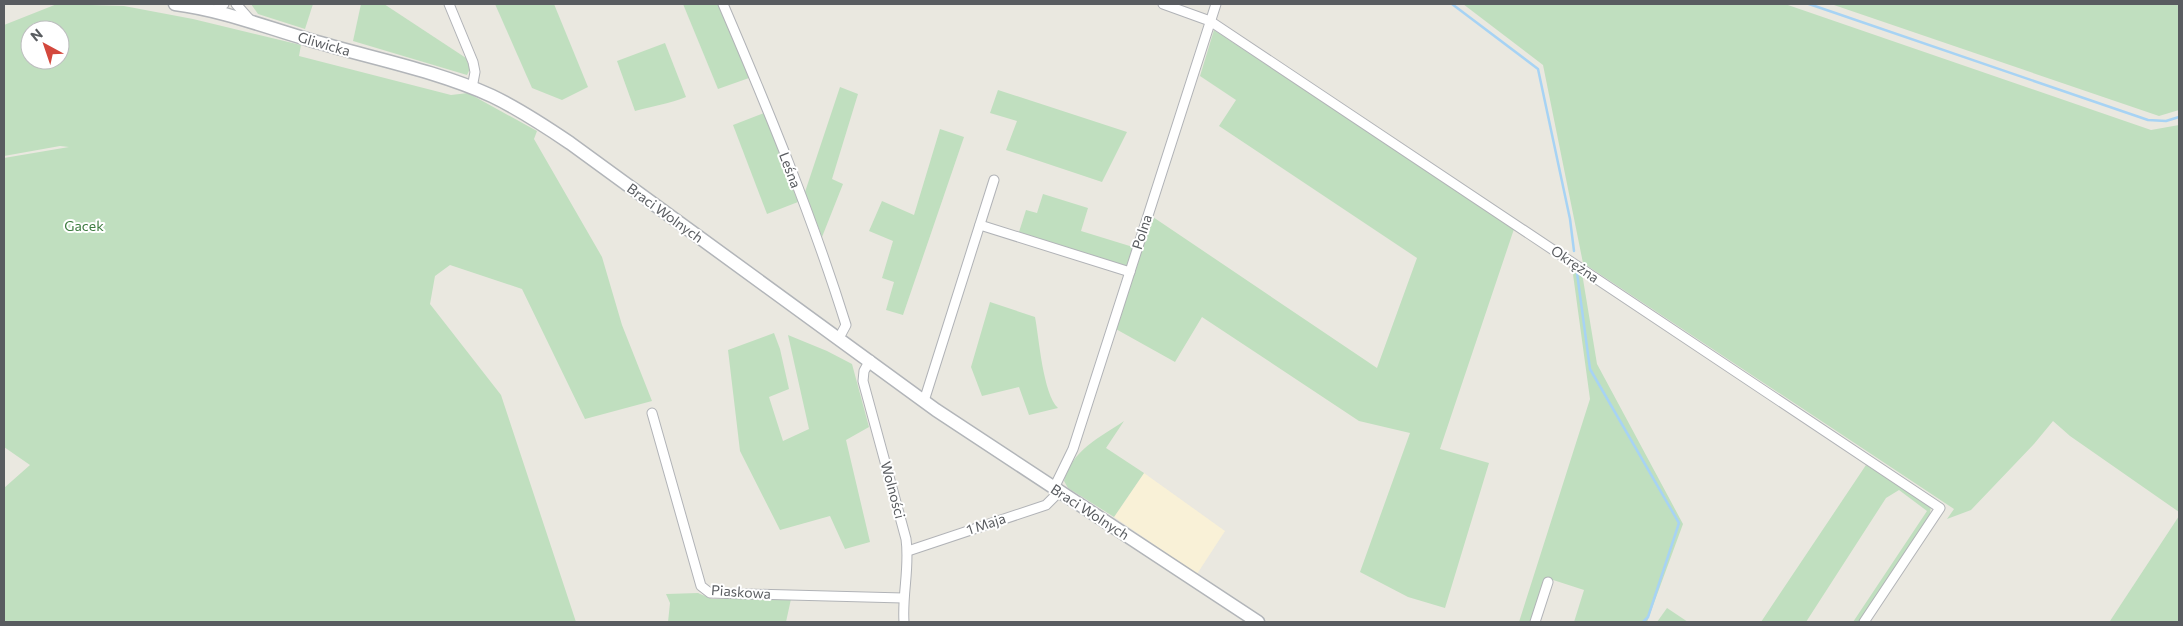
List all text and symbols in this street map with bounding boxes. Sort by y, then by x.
north arrow [20,20,70,70]
text: N [27,25,46,45]
street label: Gliwicka [296,28,352,59]
street label: Leśna [776,149,805,190]
street label: Braci Wolnych [624,179,707,246]
street label: Polna [1128,212,1155,252]
park label: Gacek [64,217,104,234]
street label: Okrężna [1548,241,1602,286]
street label: Wolności [878,459,909,520]
street label: Braci Wolnych [1048,480,1133,543]
street label: 1 Maja [964,509,1008,538]
street label: Piaskowa [711,581,771,602]

